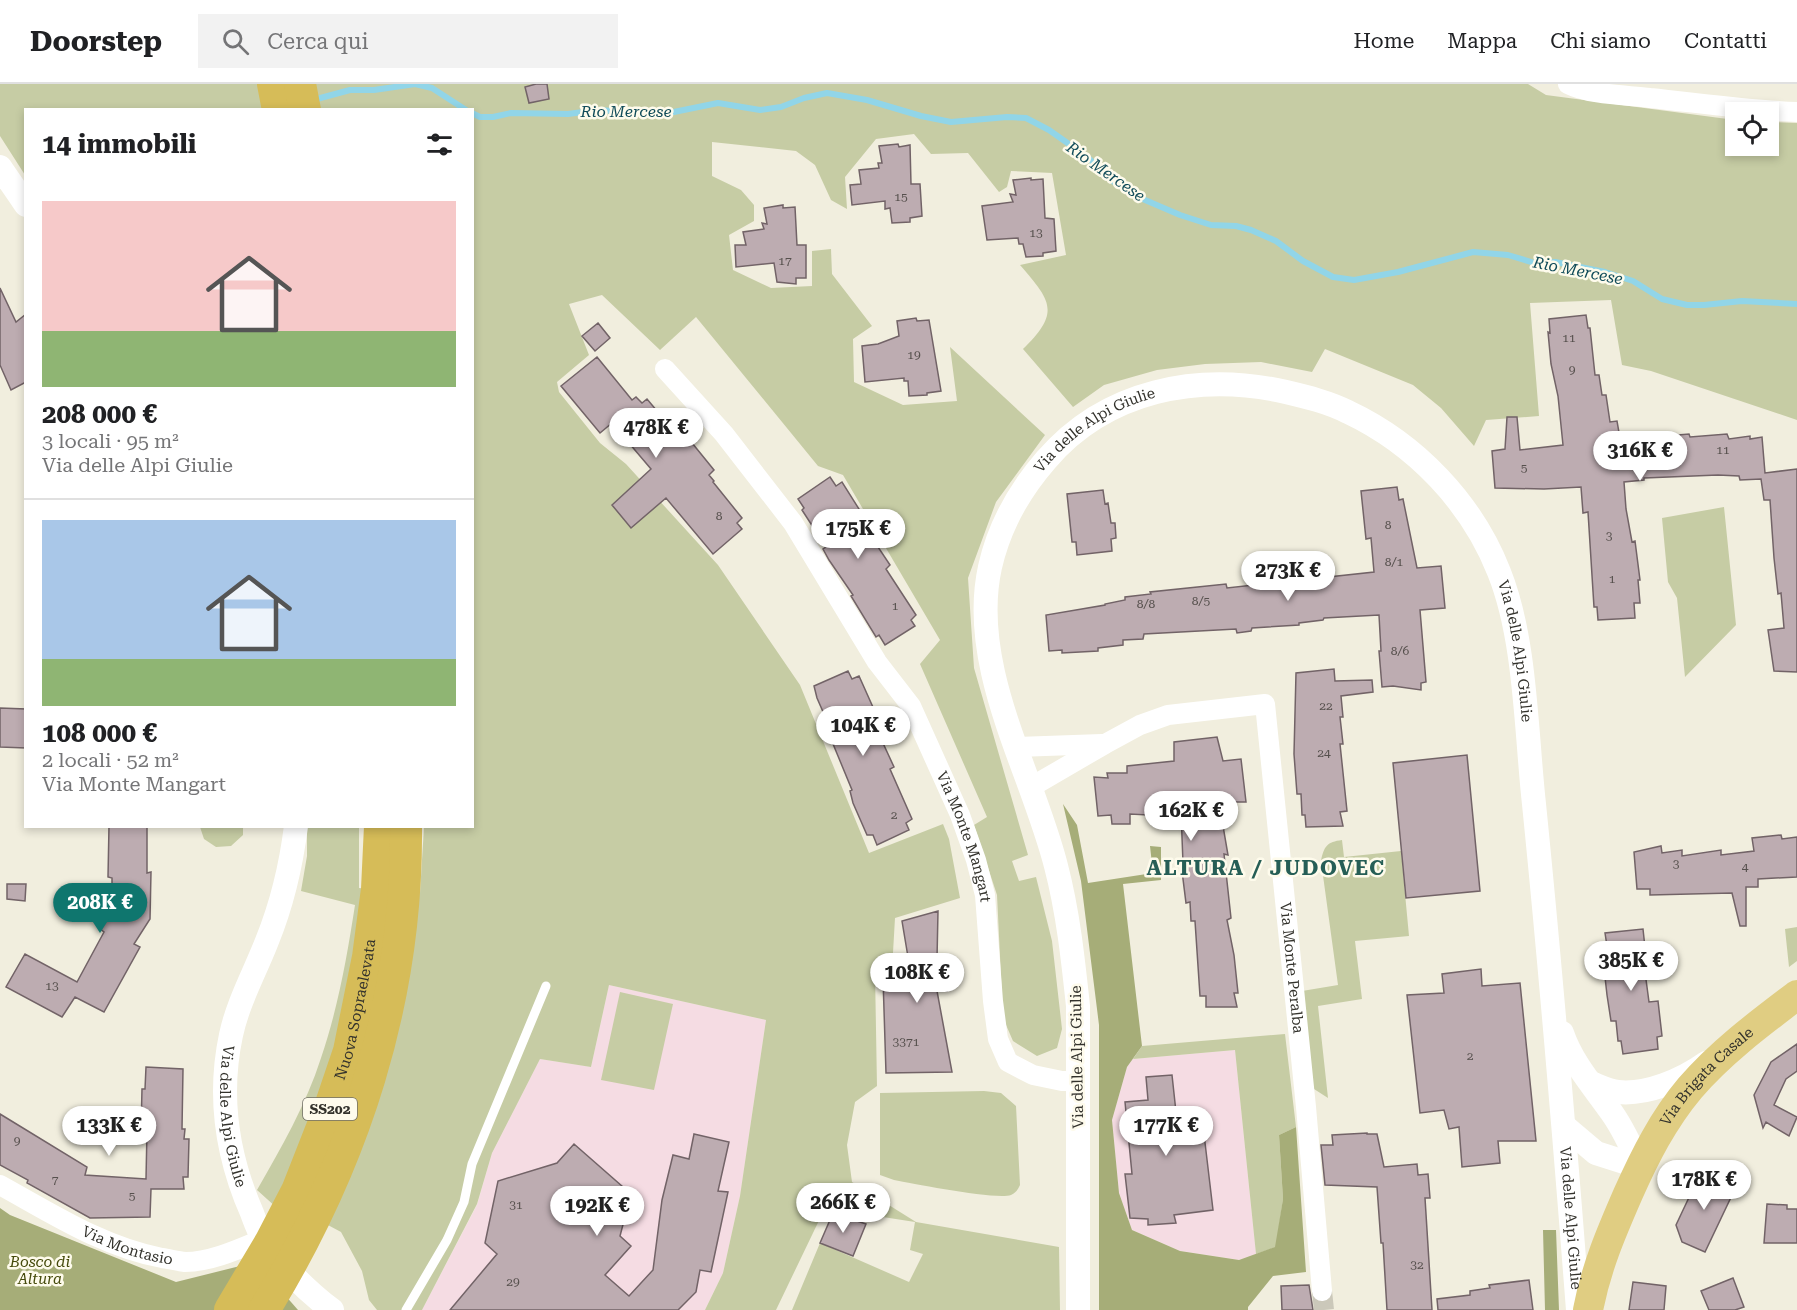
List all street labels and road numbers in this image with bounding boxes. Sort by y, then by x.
street label: Via delle Alpi Giulie [1030,384,1157,476]
street label: Via delle Alpi Giulie [1494,578,1536,723]
street label: Via Monte Mangart [933,768,995,903]
street label: Via Monte Peralba [1276,901,1307,1034]
street label: Nuova Sopraelevata [331,938,379,1082]
street label: Via delle Alpi Giulie [1067,985,1087,1129]
street label: Via Brigata Casale [1656,1023,1757,1129]
street label: Via delle Alpi Giulie [216,1044,250,1190]
road number: SS202 [303,1098,357,1120]
street label: Via delle Alpi Giulie [1556,1146,1585,1290]
street label: Via Montasio [79,1222,174,1269]

